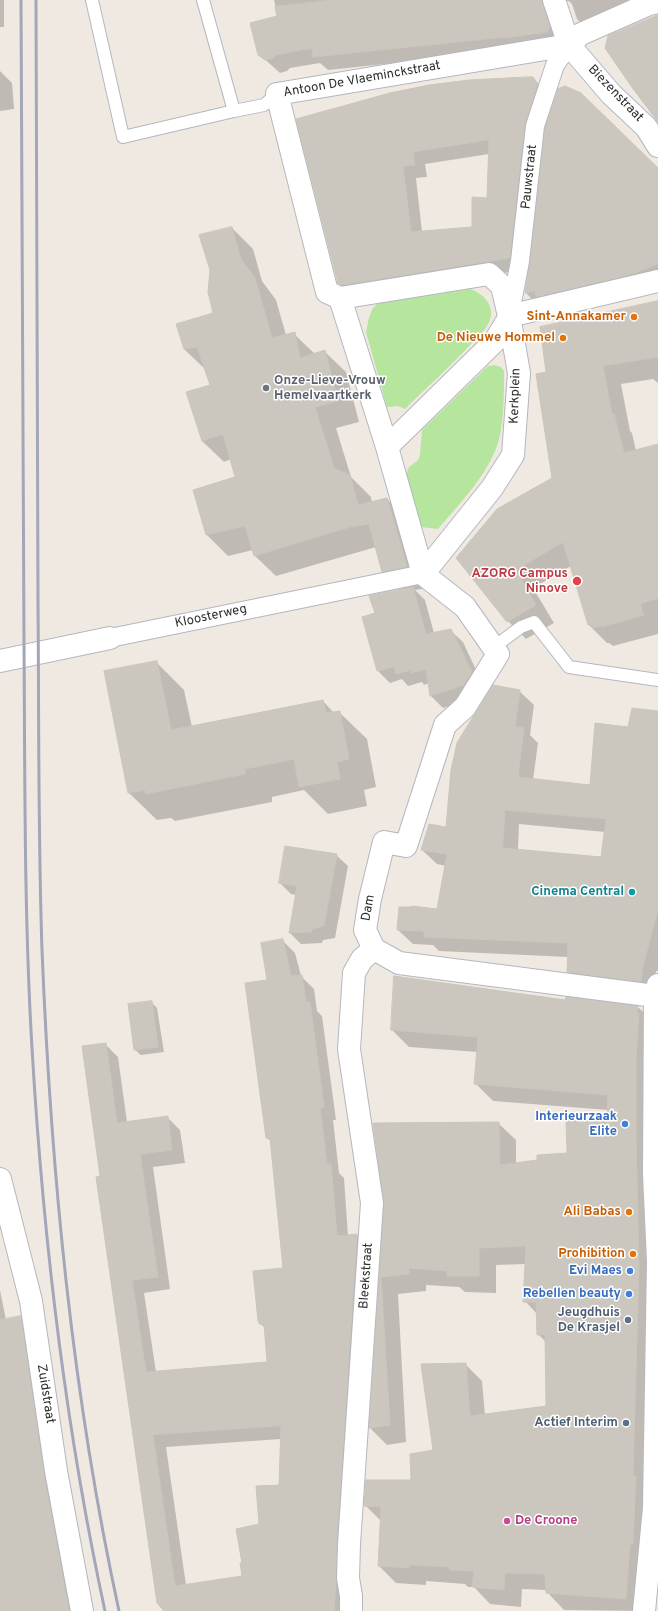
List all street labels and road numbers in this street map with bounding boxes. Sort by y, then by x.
street label: Antoon De Vlaeminckstraat [282,58,442,102]
street label: Biezenstraat [584,62,646,126]
street label: Pauwstraat [519,144,541,210]
street label: Kerkplein [507,368,525,424]
street label: Kloosterweg [174,602,248,632]
street label: Dam [359,894,379,922]
street label: Bleekstraat [357,1242,377,1310]
street label: Zuidstraat [33,1363,57,1425]

